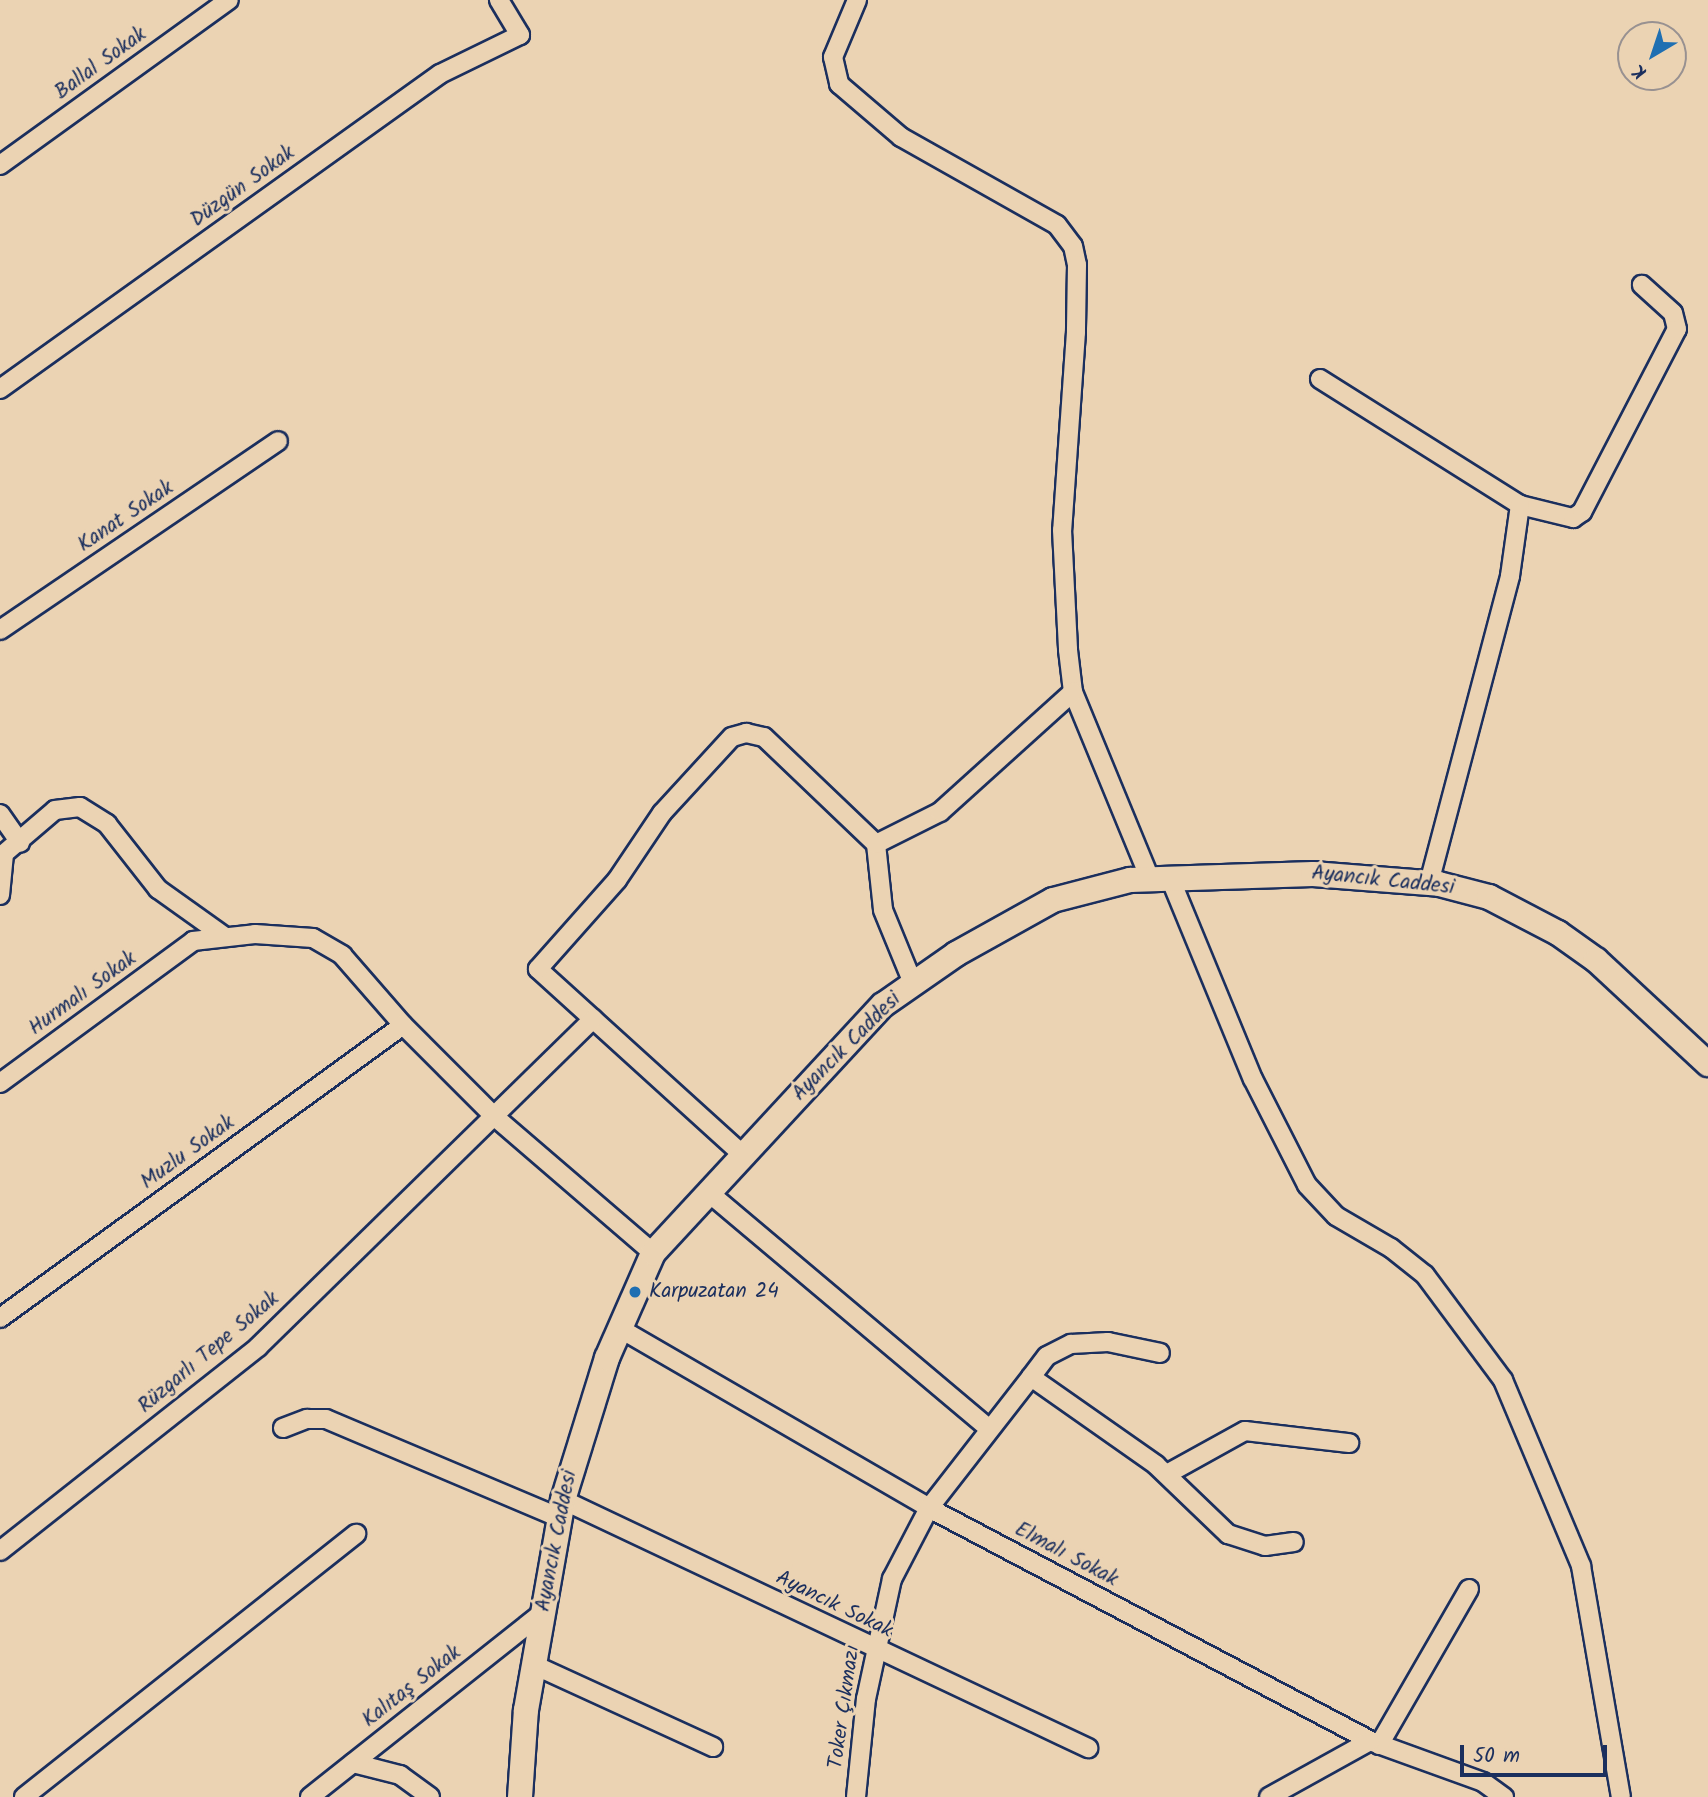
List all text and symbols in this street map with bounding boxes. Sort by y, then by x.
north arrow [1617,21,1687,91]
street label: Ballal Sokak [50,22,152,106]
text: K [1626,56,1654,86]
street label: Düzgün Sokak [186,141,300,233]
street label: Kanat Sokak [73,476,179,558]
street label: Ayancık Caddesi [1310,861,1456,901]
street label: Hurmalı Sokak [24,947,142,1041]
street label: Ayancık Caddesi [787,987,907,1107]
street label: Muzlu Sokak [136,1111,240,1195]
place label: Karpuzatan 24 [649,1279,779,1305]
marker: Karpuzatan 24 [627,1284,643,1300]
street label: Rüzgarlı Tepe Sokak [133,1287,285,1419]
street label: Ayancık Caddesi [531,1468,583,1614]
street label: Elmalı Sokak [1010,1517,1122,1593]
street label: Ayancık Sokak [771,1566,897,1644]
street label: Kalıtaş Sokak [358,1641,466,1733]
street label: Toker Çıkmazı [824,1644,866,1770]
scale bar [1463,1730,1610,1774]
text: 50 m [1473,1740,1520,1773]

